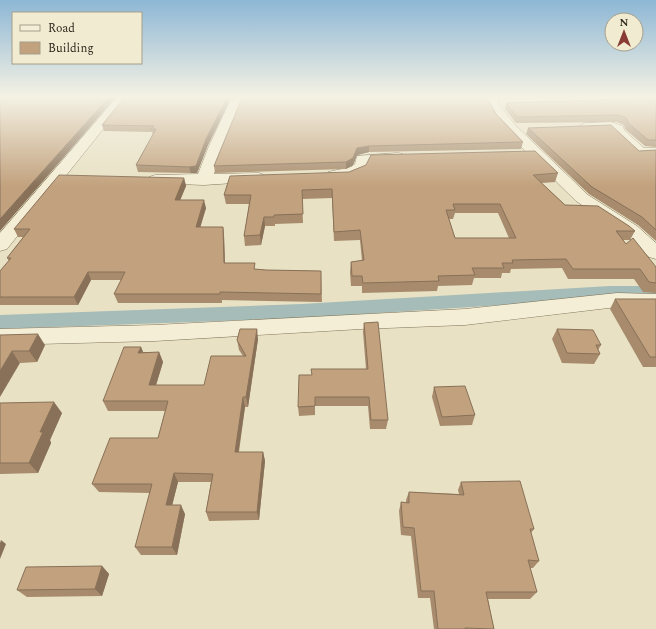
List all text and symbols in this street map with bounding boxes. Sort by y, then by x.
legend [12,12,142,64]
north arrow [604,12,644,52]
text: N [620,14,629,31]
text: Road [48,19,75,38]
text: Building [48,39,94,58]

